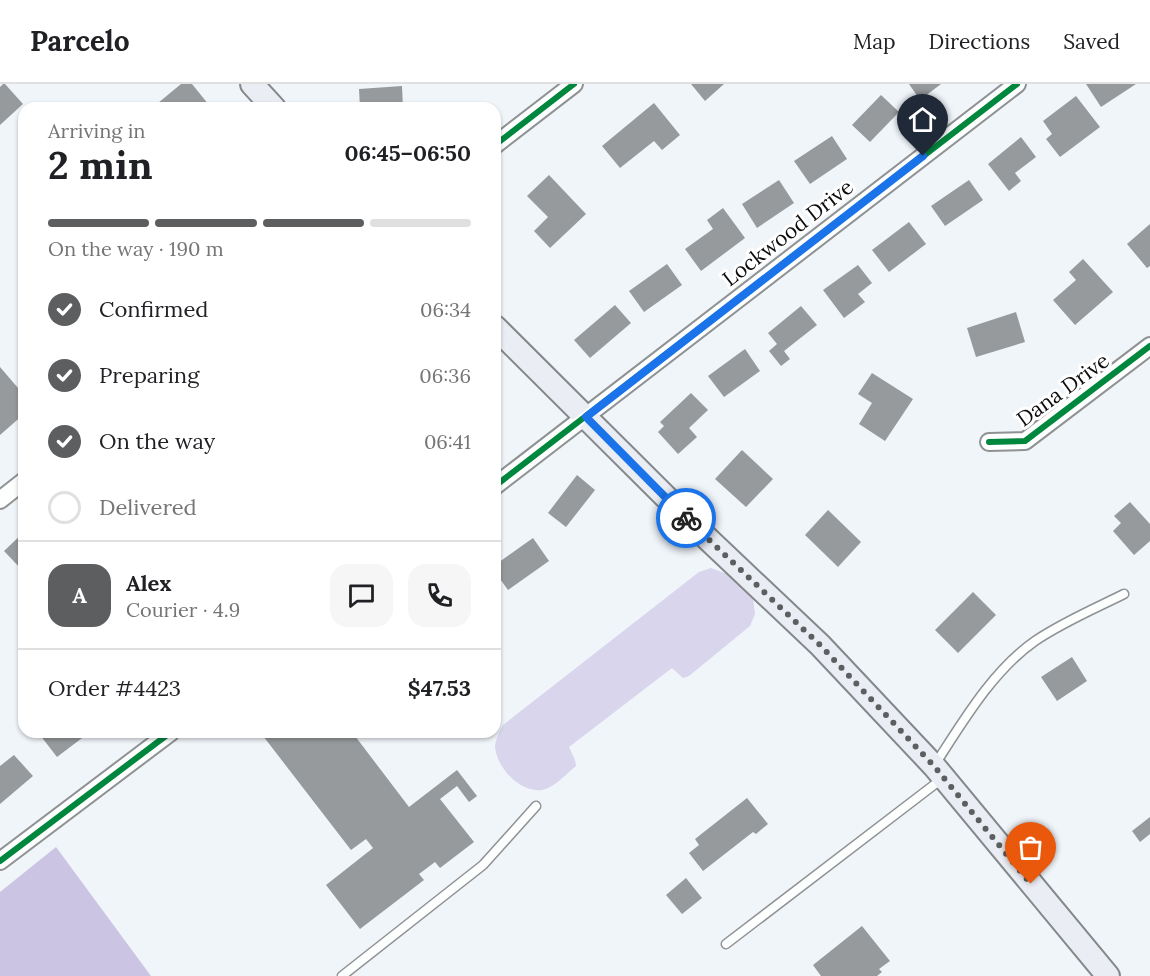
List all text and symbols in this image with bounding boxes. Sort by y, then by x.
text: Parcelo [30,23,130,59]
text: Map [853,28,896,55]
text: Directions [929,28,1030,55]
text: Saved [1063,28,1120,55]
pin [897,94,948,156]
icon: home [906,103,939,136]
text: Arriving in [48,118,145,143]
text: 06:45–06:50 [345,139,471,167]
text: 2 min [48,140,153,190]
street label: Lockwood Drive [717,173,859,292]
text: On the way · 190 m [48,236,224,261]
icon: check [48,293,81,326]
text: Confirmed [99,295,208,323]
text: 06:34 [420,297,471,322]
street label: Dana Drive [1011,347,1114,432]
icon: check [48,359,81,392]
text: Preparing [99,361,199,389]
text: 06:36 [419,363,471,388]
icon: check [48,425,81,458]
text: On the way [99,427,215,455]
text: 06:41 [424,429,471,454]
courier [656,488,716,548]
text: Delivered [99,493,197,521]
icon: bike [670,502,703,535]
button: chat [330,564,393,627]
button: phone [408,564,471,627]
text: Alex [126,569,171,597]
text: A [72,581,87,609]
text: Courier · 4.9 [126,597,240,622]
text: Order #4423 [48,674,181,702]
text: $47.53 [408,674,471,702]
pin [1005,822,1056,884]
icon: bag [1014,831,1047,864]

